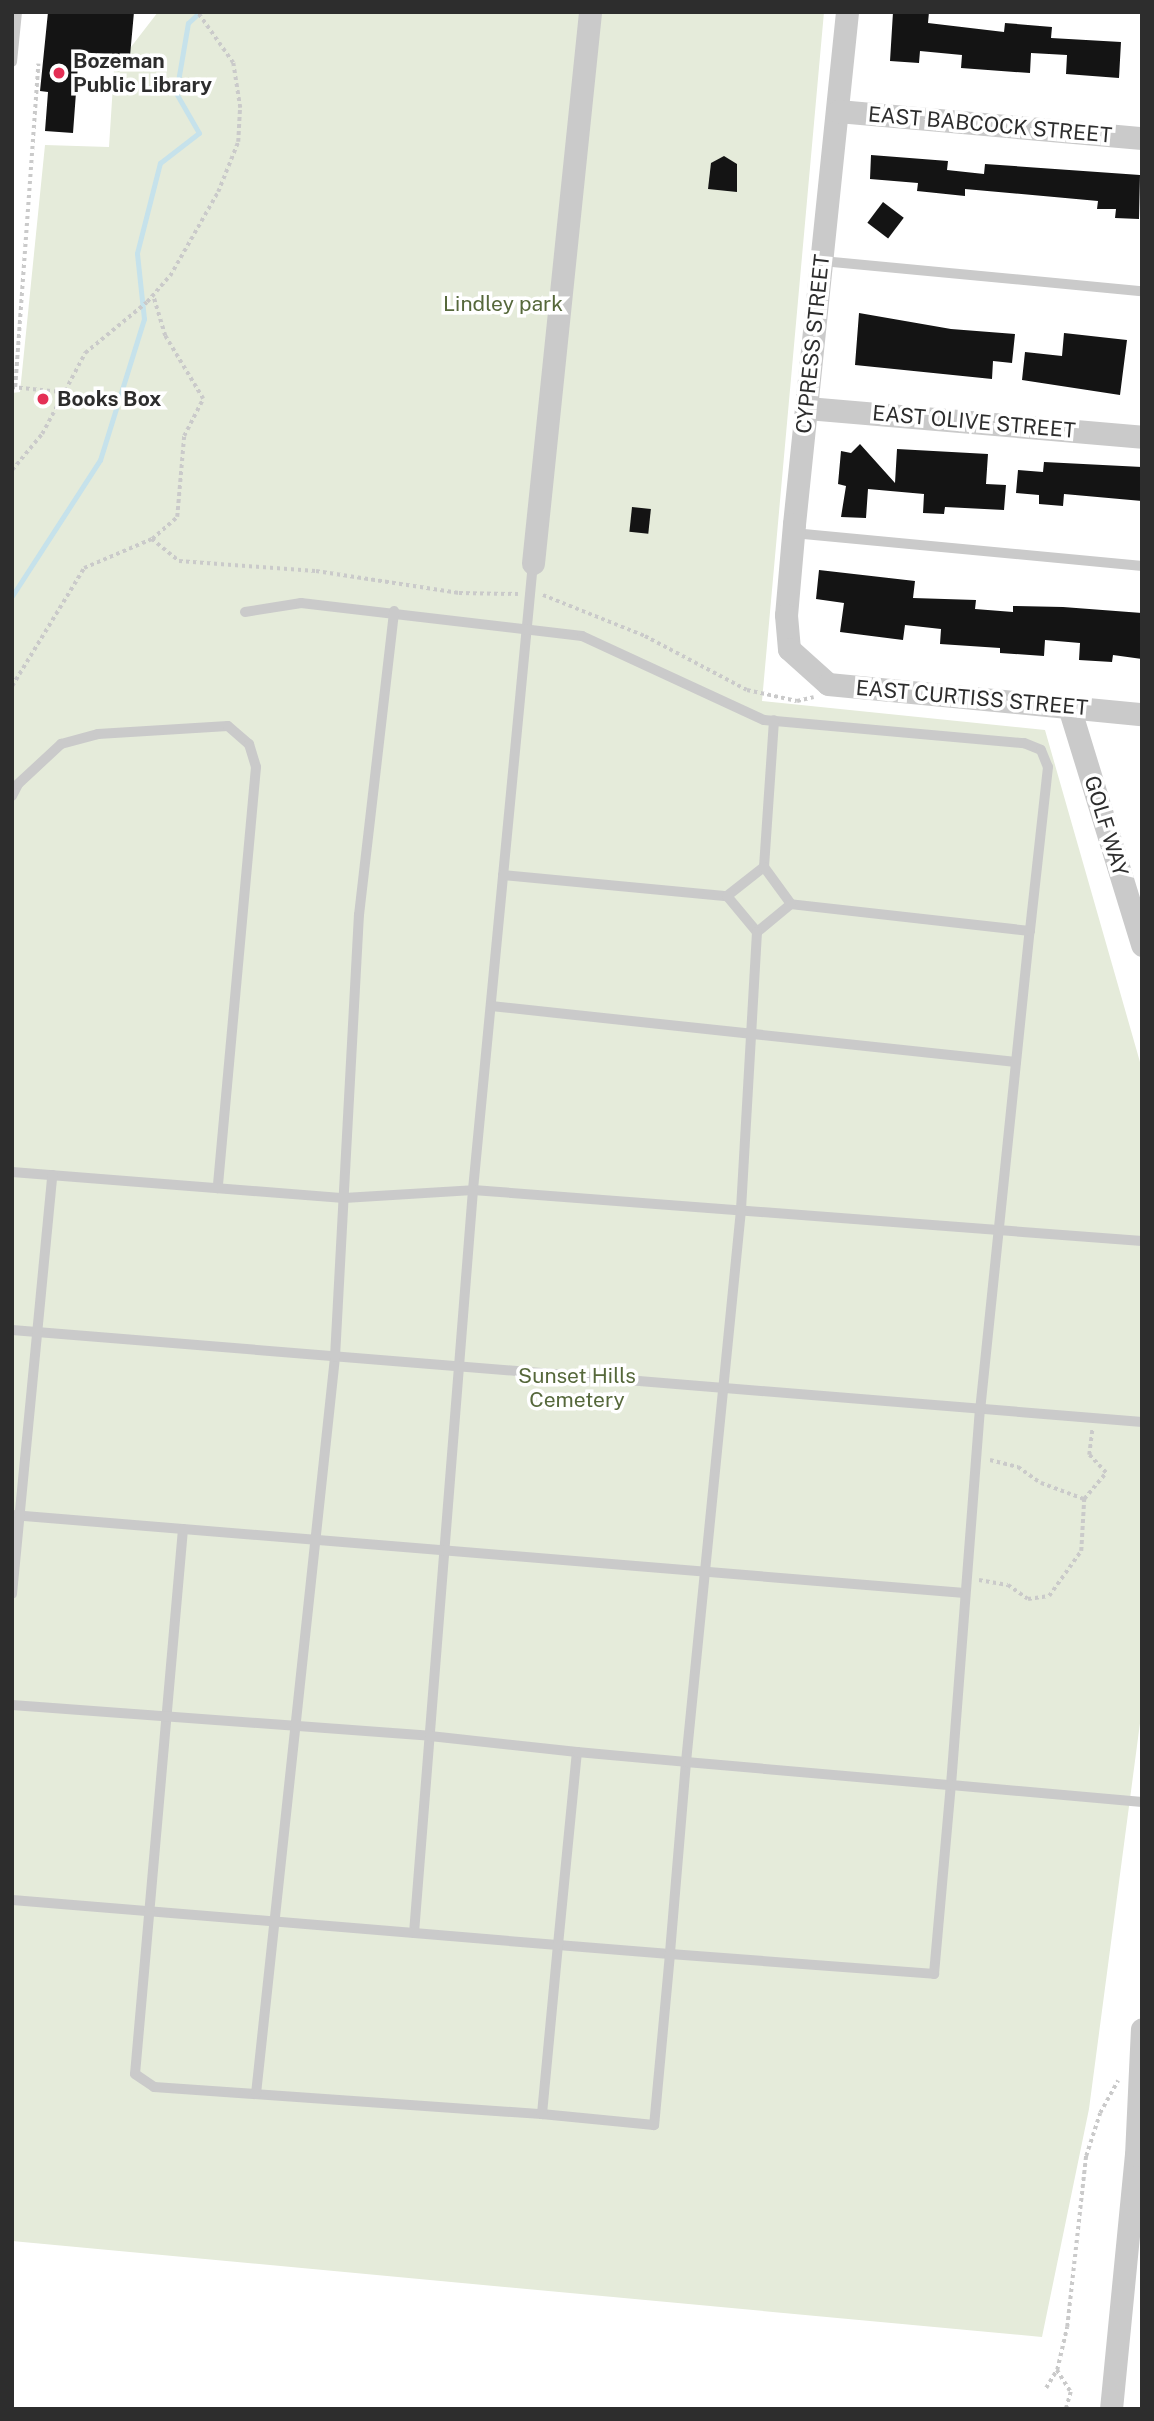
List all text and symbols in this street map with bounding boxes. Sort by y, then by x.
place label: Bozeman Public Library [73,48,212,98]
marker: Bozeman Public Library [51,65,67,81]
street label: EAST BABCOCK STREET [867,102,1113,148]
street label: CYPRESS STREET [791,253,835,435]
park label: Lindley park [443,291,563,317]
place label: Books Box [57,386,161,412]
marker: Books Box [35,391,51,407]
street label: EAST OLIVE STREET [871,401,1077,443]
street label: EAST CURTISS STREET [855,675,1089,721]
street label: GOLF WAY [1079,772,1133,880]
park label: Sunset Hills Cemetery [518,1363,636,1413]

